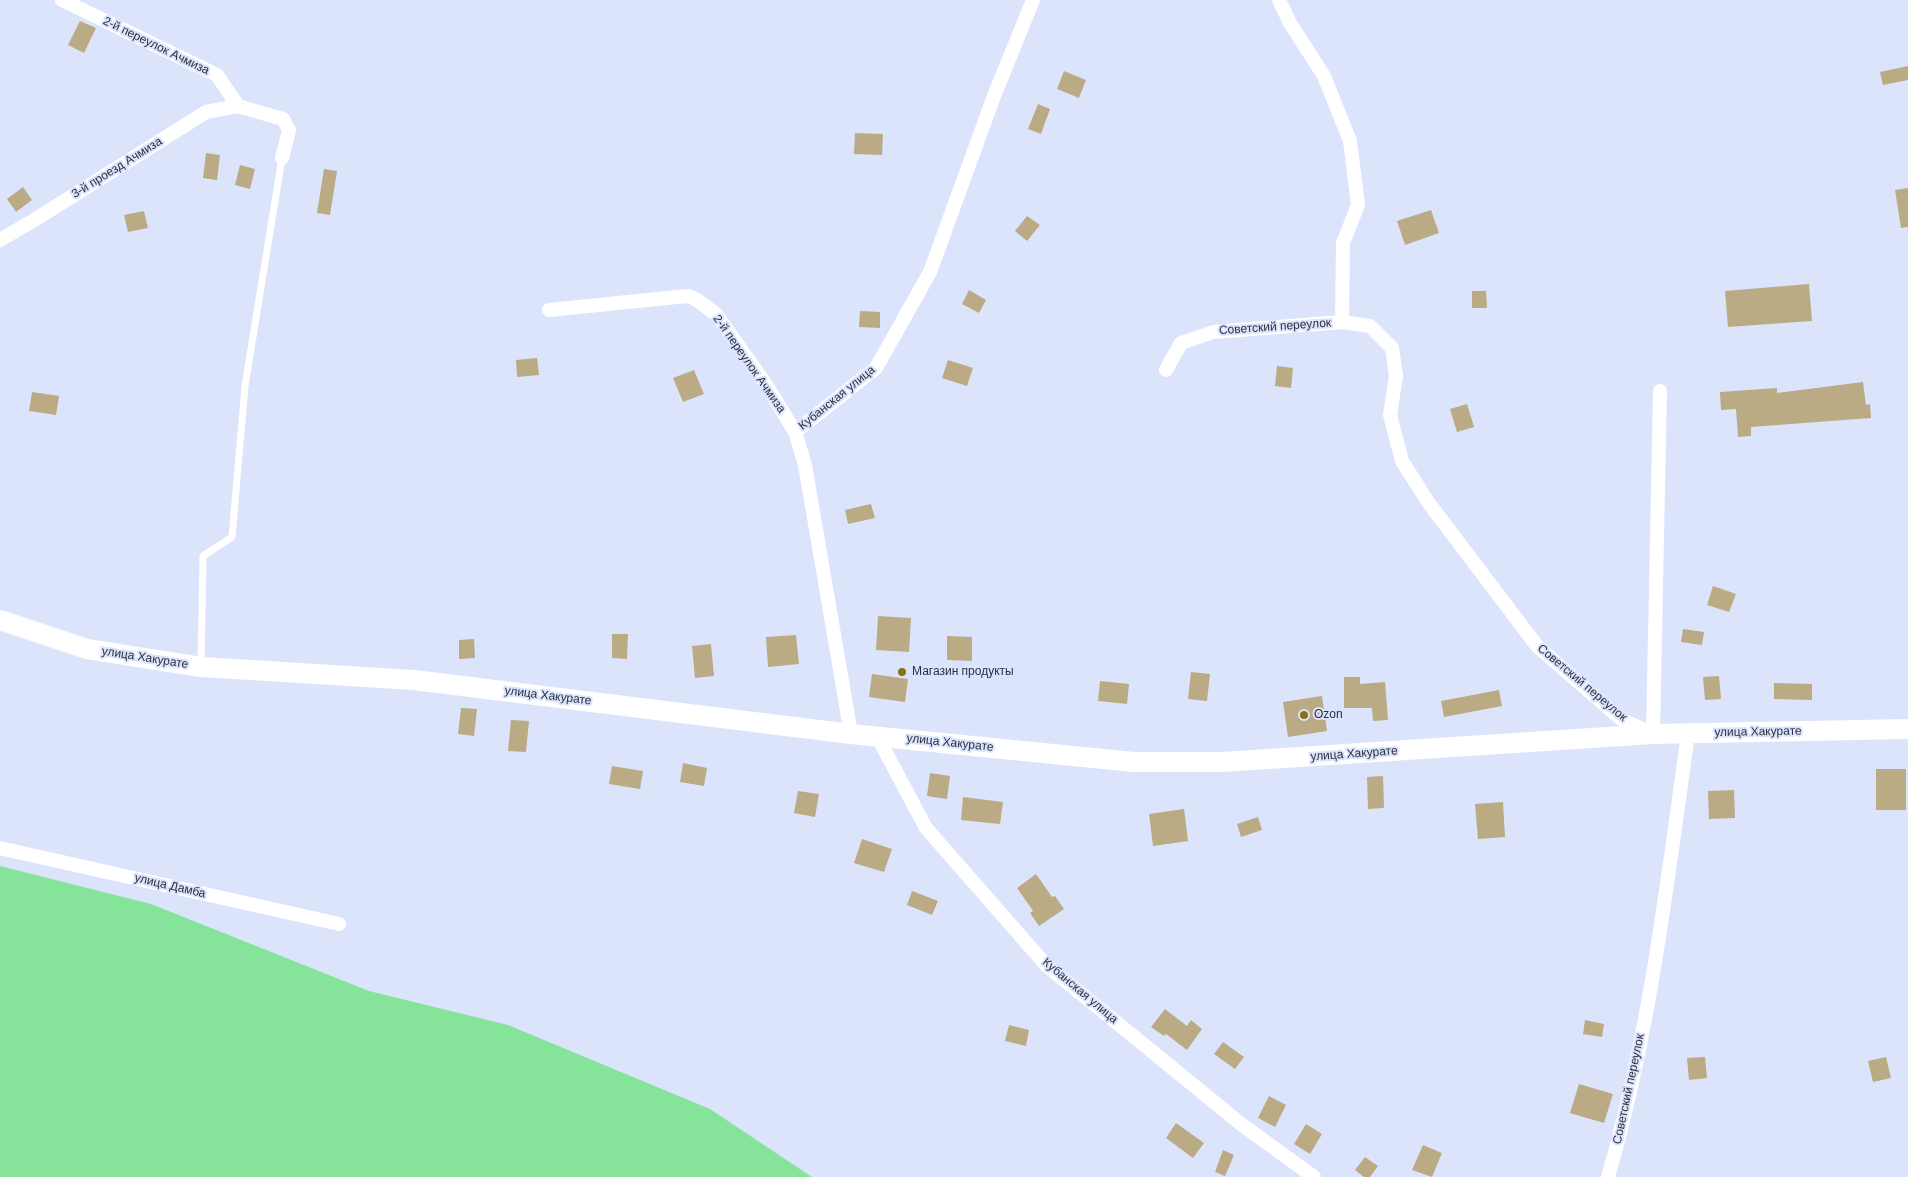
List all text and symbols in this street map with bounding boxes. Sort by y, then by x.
street label: 2-й переулок Ачмиза [100,14,212,78]
street label: 3-й проезд Ачмиза [69,134,165,202]
street label: 2-й переулок Ачмиза [710,312,788,416]
street label: Советский переулок [1218,316,1332,338]
street label: Кубанская улица [796,363,878,433]
street label: Советский переулок [1534,641,1630,725]
street label: улица Хакурате [101,644,189,672]
place label: Магазин продукты [912,665,1014,679]
marker: Магазин продукты [896,666,908,678]
street label: улица Хакурате [504,684,592,708]
place label: Ozon [1314,708,1343,722]
marker: Ozon [1298,709,1310,721]
street label: улица Хакурате [1714,724,1802,740]
street label: улица Хакурате [906,731,994,755]
street label: улица Хакурате [1310,744,1398,764]
street label: улица Дамба [133,871,207,901]
street label: Кубанская улица [1039,955,1121,1027]
street label: Советский переулок [1610,1033,1648,1145]

